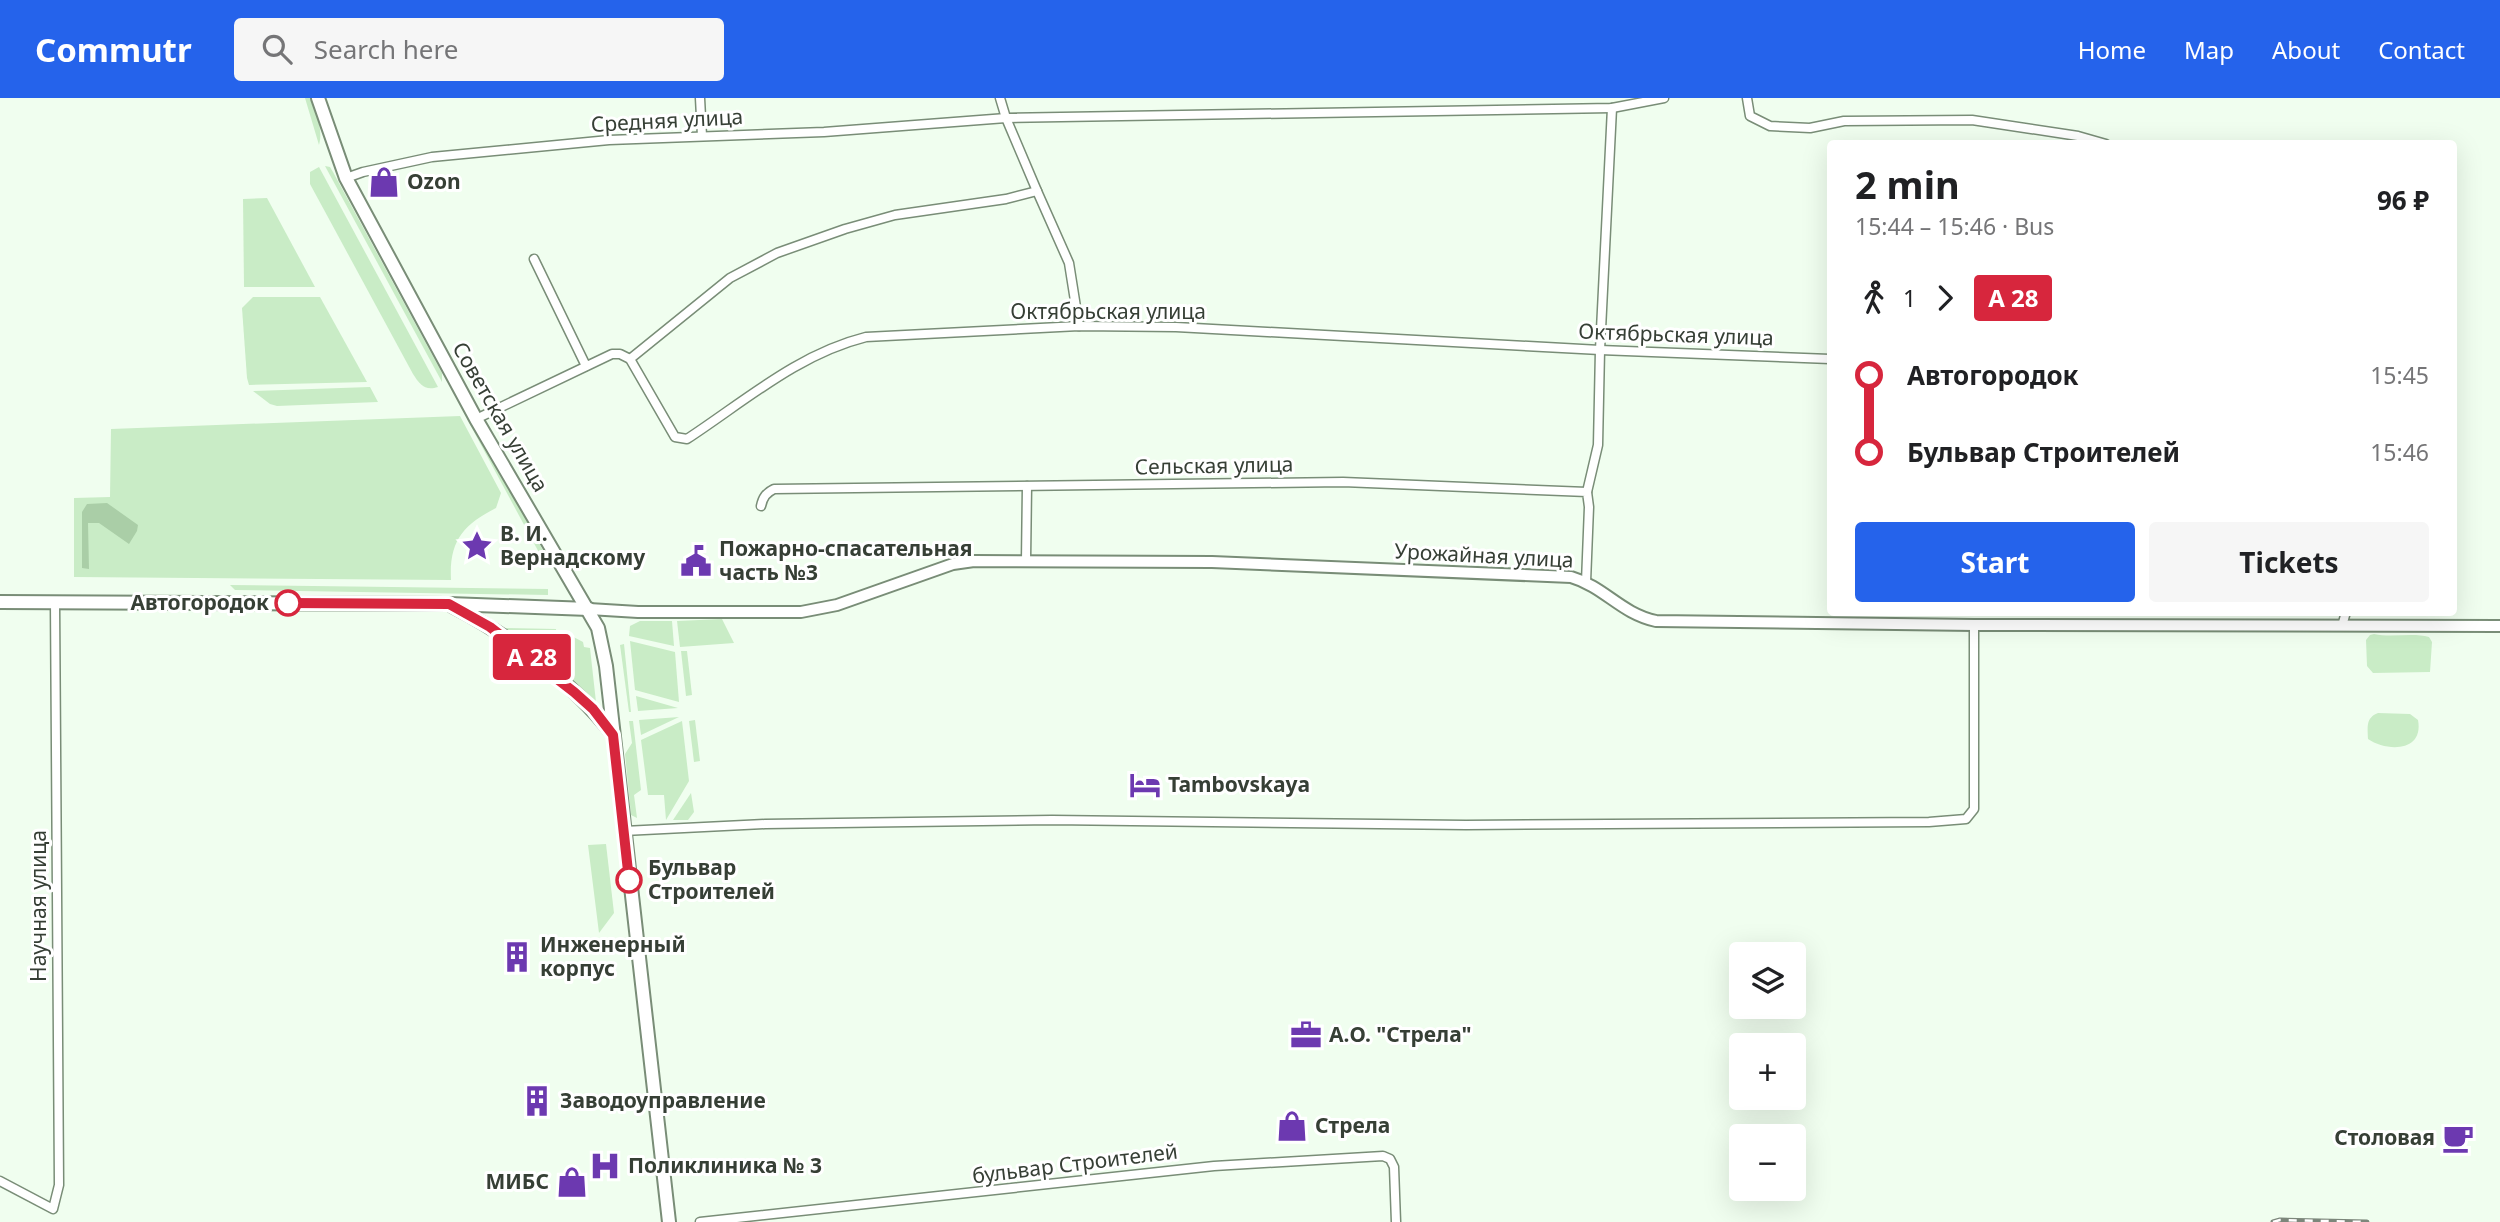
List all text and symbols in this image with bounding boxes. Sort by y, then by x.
search box [234,18,724,81]
text: Commutr [35,27,192,72]
icon: search [258,30,296,68]
text: Search here [314,31,458,67]
text: Home [2078,33,2146,66]
text: Map [2184,33,2234,66]
text: About [2272,33,2340,66]
text: Contact [2378,33,2465,66]
street label: Средняя улица [590,102,744,138]
text: 2 min [1855,158,1960,210]
shop icon: Ozon [367,165,401,199]
place label: Ozon [407,167,461,195]
text: 96 ₽ [2377,182,2429,218]
text: 15:44 – 15:46 · Bus [1855,210,2054,242]
icon: walk [1855,279,1893,317]
icon: forward [1926,279,1964,317]
text: А 28 [1988,281,2038,314]
text: 1 [1903,282,1916,314]
street label: Октябрьская улица [1010,297,1206,325]
street label: Октябрьская улица [1578,317,1774,351]
street label: Советская улица [447,337,555,496]
text: Автогородок [1907,357,2079,393]
text: 15:45 [2370,359,2429,391]
text: Бульвар Строителей [1907,434,2180,470]
text: 15:46 [2370,436,2429,468]
street label: Сельская улица [1134,450,1294,480]
place label: В. И. Вернадскому [500,519,645,571]
button: Start [1855,522,2135,602]
button: Tickets [2149,522,2429,602]
place icon: В. И. Вернадскому [460,529,494,563]
place label: Пожарно-спасательная часть №3 [719,534,972,586]
street label: Урожайная улица [1394,536,1574,574]
public building icon: Пожарно-спасательная часть №3 [679,544,713,578]
place label: Автогородок [130,588,269,616]
marker: Автогородок [275,590,301,616]
line badge: А 28 [483,634,581,680]
text: А 28 [507,640,557,673]
hotel icon: Tambovskaya [1128,768,1162,802]
place label: Tambovskaya [1168,770,1310,798]
street label: Научная улица [24,830,52,982]
place label: Бульвар Строителей [648,853,775,905]
marker: Бульвар Строителей [616,867,642,893]
place label: Инженерный корпус [540,930,686,982]
building icon: Инженерный корпус [500,940,534,974]
map controls [1729,942,1806,1201]
button: layers [1729,942,1806,1019]
office icon: А.О. "Стрела" [1289,1018,1323,1052]
place label: А.О. "Стрела" [1329,1020,1472,1048]
button: + [1729,1033,1806,1110]
building icon: Заводоуправление [520,1084,554,1118]
place label: Заводоуправление [560,1086,766,1114]
shop icon: Стрела [1275,1109,1309,1143]
place label: Стрела [1315,1111,1390,1139]
cafe icon: Столовая [2441,1121,2475,1155]
place label: Столовая [2334,1123,2435,1151]
button: − [1729,1124,1806,1201]
street label: бульвар Строителей [971,1137,1179,1189]
hospital icon: Поликлиника № 3 [588,1149,622,1183]
place label: Поликлиника № 3 [628,1151,822,1179]
shop icon: МИБС [555,1165,589,1199]
place label: МИБС [485,1167,549,1195]

